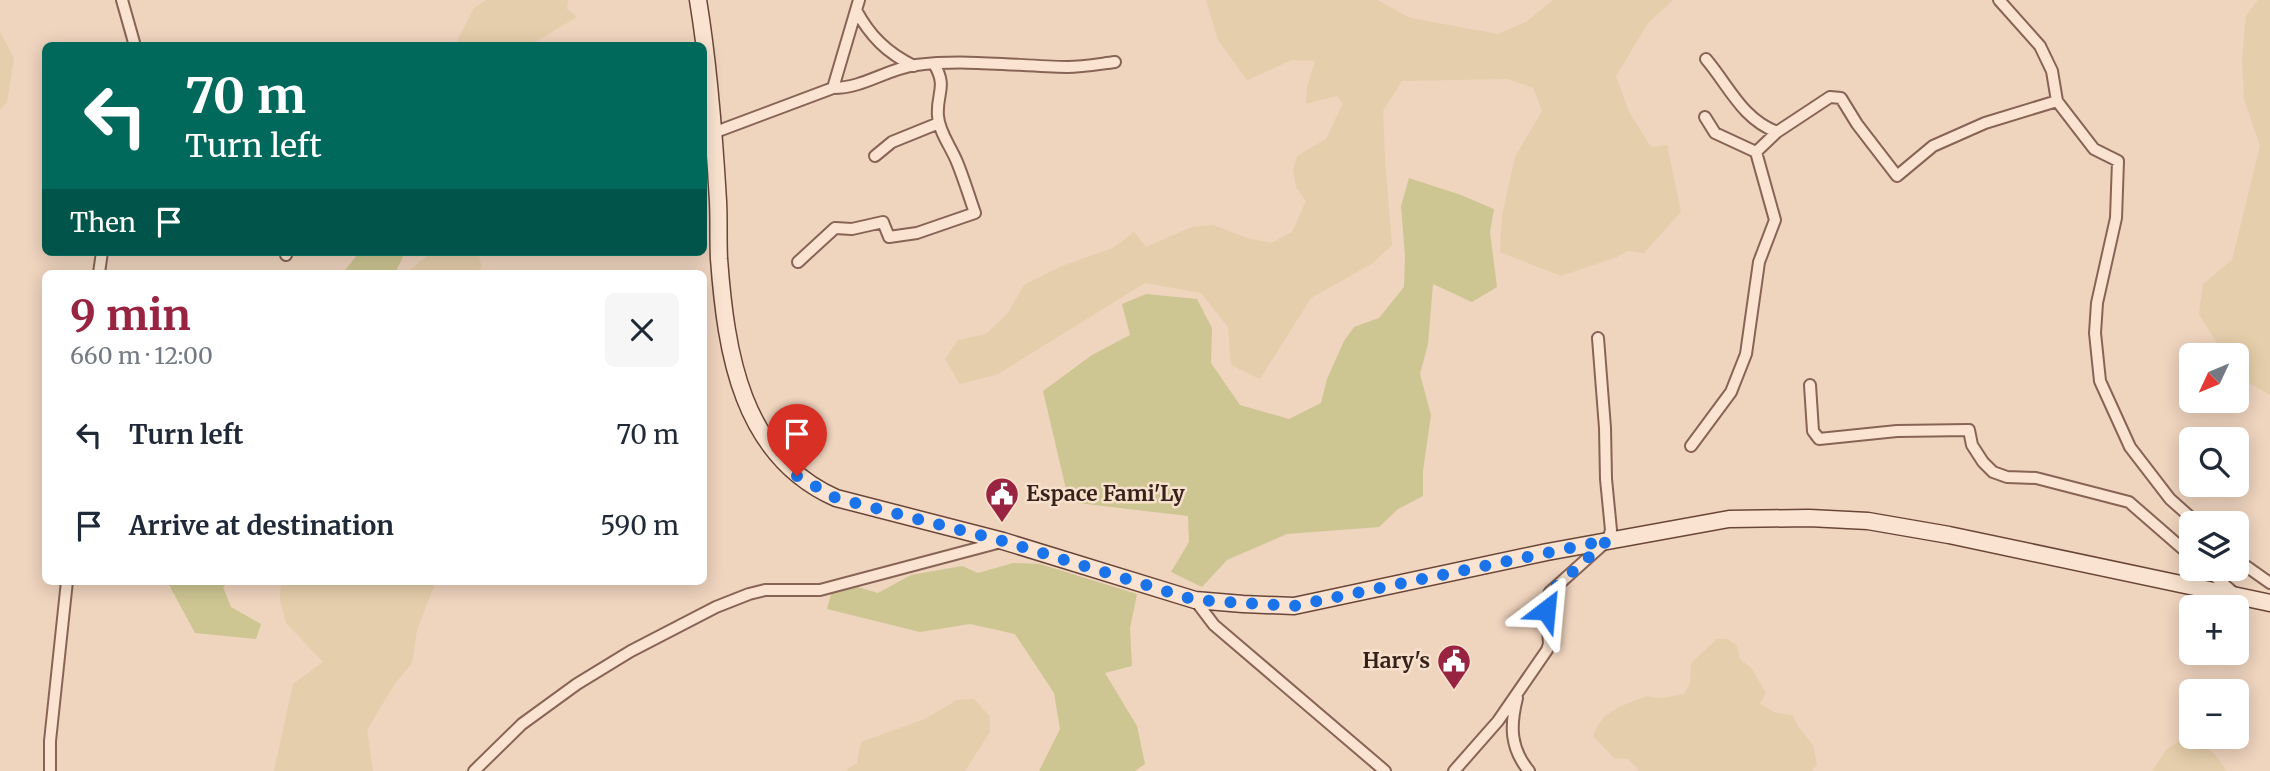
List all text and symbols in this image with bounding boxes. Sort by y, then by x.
text: 70 m [185,65,306,126]
icon: left [70,70,161,161]
text: Turn left [185,126,322,166]
icon: arrive [150,203,188,241]
text: Then [70,206,136,239]
text: 9 min [70,289,191,341]
button: close [605,293,679,367]
text: 660 m · 12:00 [70,341,213,370]
north arrow [2179,343,2249,413]
map controls [2179,343,2249,749]
pin [767,404,827,476]
icon: arrive [778,415,816,453]
icon: left [70,416,108,454]
text: Turn left [129,418,243,451]
text: 70 m [616,418,679,451]
button: search [2179,427,2249,497]
public building icon: Espace Fami'Ly [983,475,1021,524]
place label: Espace Fami'Ly [1026,480,1185,507]
icon: arrive [70,507,108,545]
text: Arrive at destination [129,509,394,542]
text: 590 m [600,509,679,542]
button: layers [2179,511,2249,581]
position arrow [1509,573,1583,647]
button: + [2179,595,2249,665]
public building icon: Hary's [1435,642,1473,691]
place label: Hary's [1363,647,1430,674]
button: − [2179,679,2249,749]

